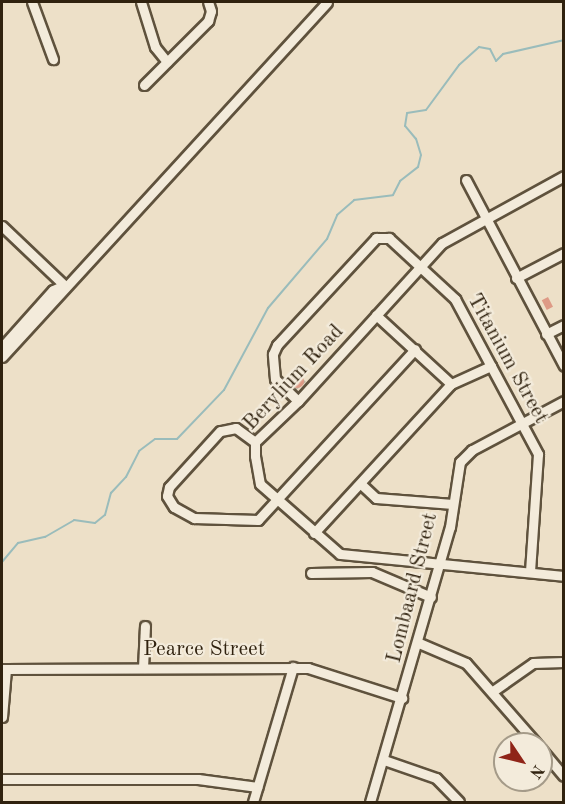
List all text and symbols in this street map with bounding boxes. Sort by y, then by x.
street label: Titanium Street [461,290,553,428]
street label: Berylium Road [238,320,350,436]
street label: Lombaard Street [382,510,444,666]
street label: Pearce Street [143,637,265,663]
north arrow [493,732,553,792]
text: N [526,762,546,781]

